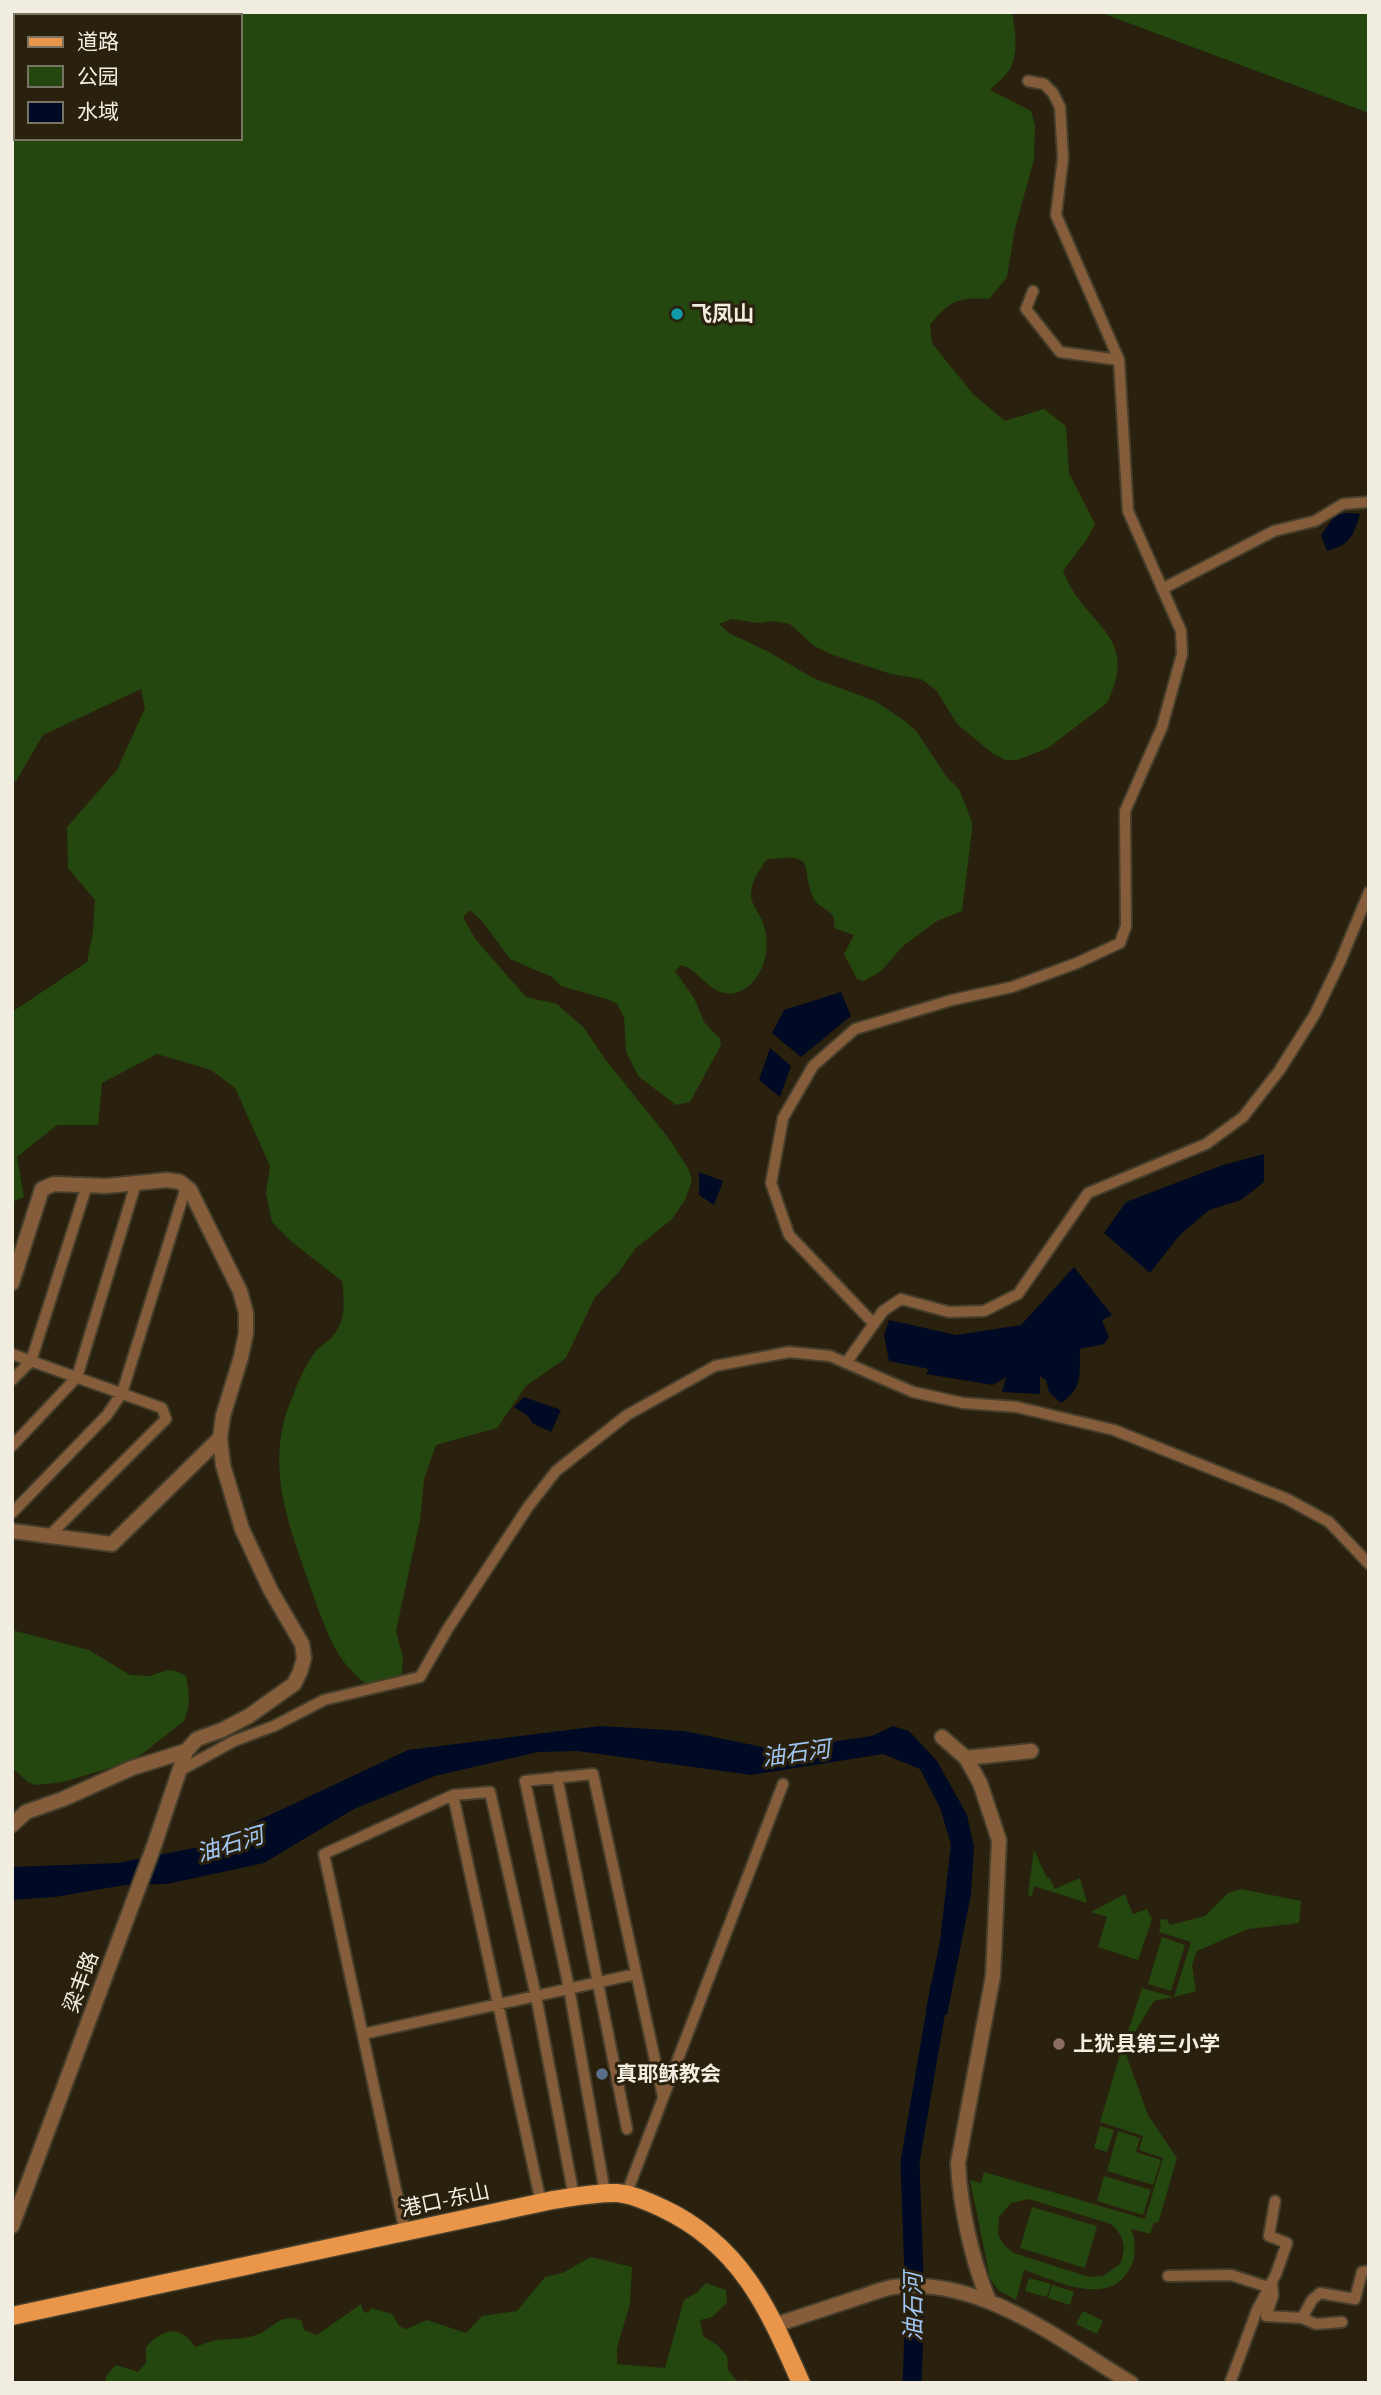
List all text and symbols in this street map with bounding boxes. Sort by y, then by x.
legend [14,14,242,140]
text: 道路 [77,27,119,57]
text: 公园 [77,62,119,92]
text: 水域 [77,97,119,127]
place label: 飞凤山 [691,299,754,329]
marker: 飞凤山 [669,306,685,322]
water label: 油石河 [760,1732,836,1775]
water label: 油石河 [192,1817,272,1870]
street label: 梁丰路 [56,1947,106,2017]
place label: 上犹县第三小学 [1073,2029,1220,2059]
marker: 上犹县第三小学 [1051,2036,1067,2052]
place label: 真耶稣教会 [616,2059,721,2089]
marker: 真耶稣教会 [594,2066,610,2082]
street label: 港口-东山 [398,2176,492,2224]
water label: 油石河 [897,2269,930,2342]

